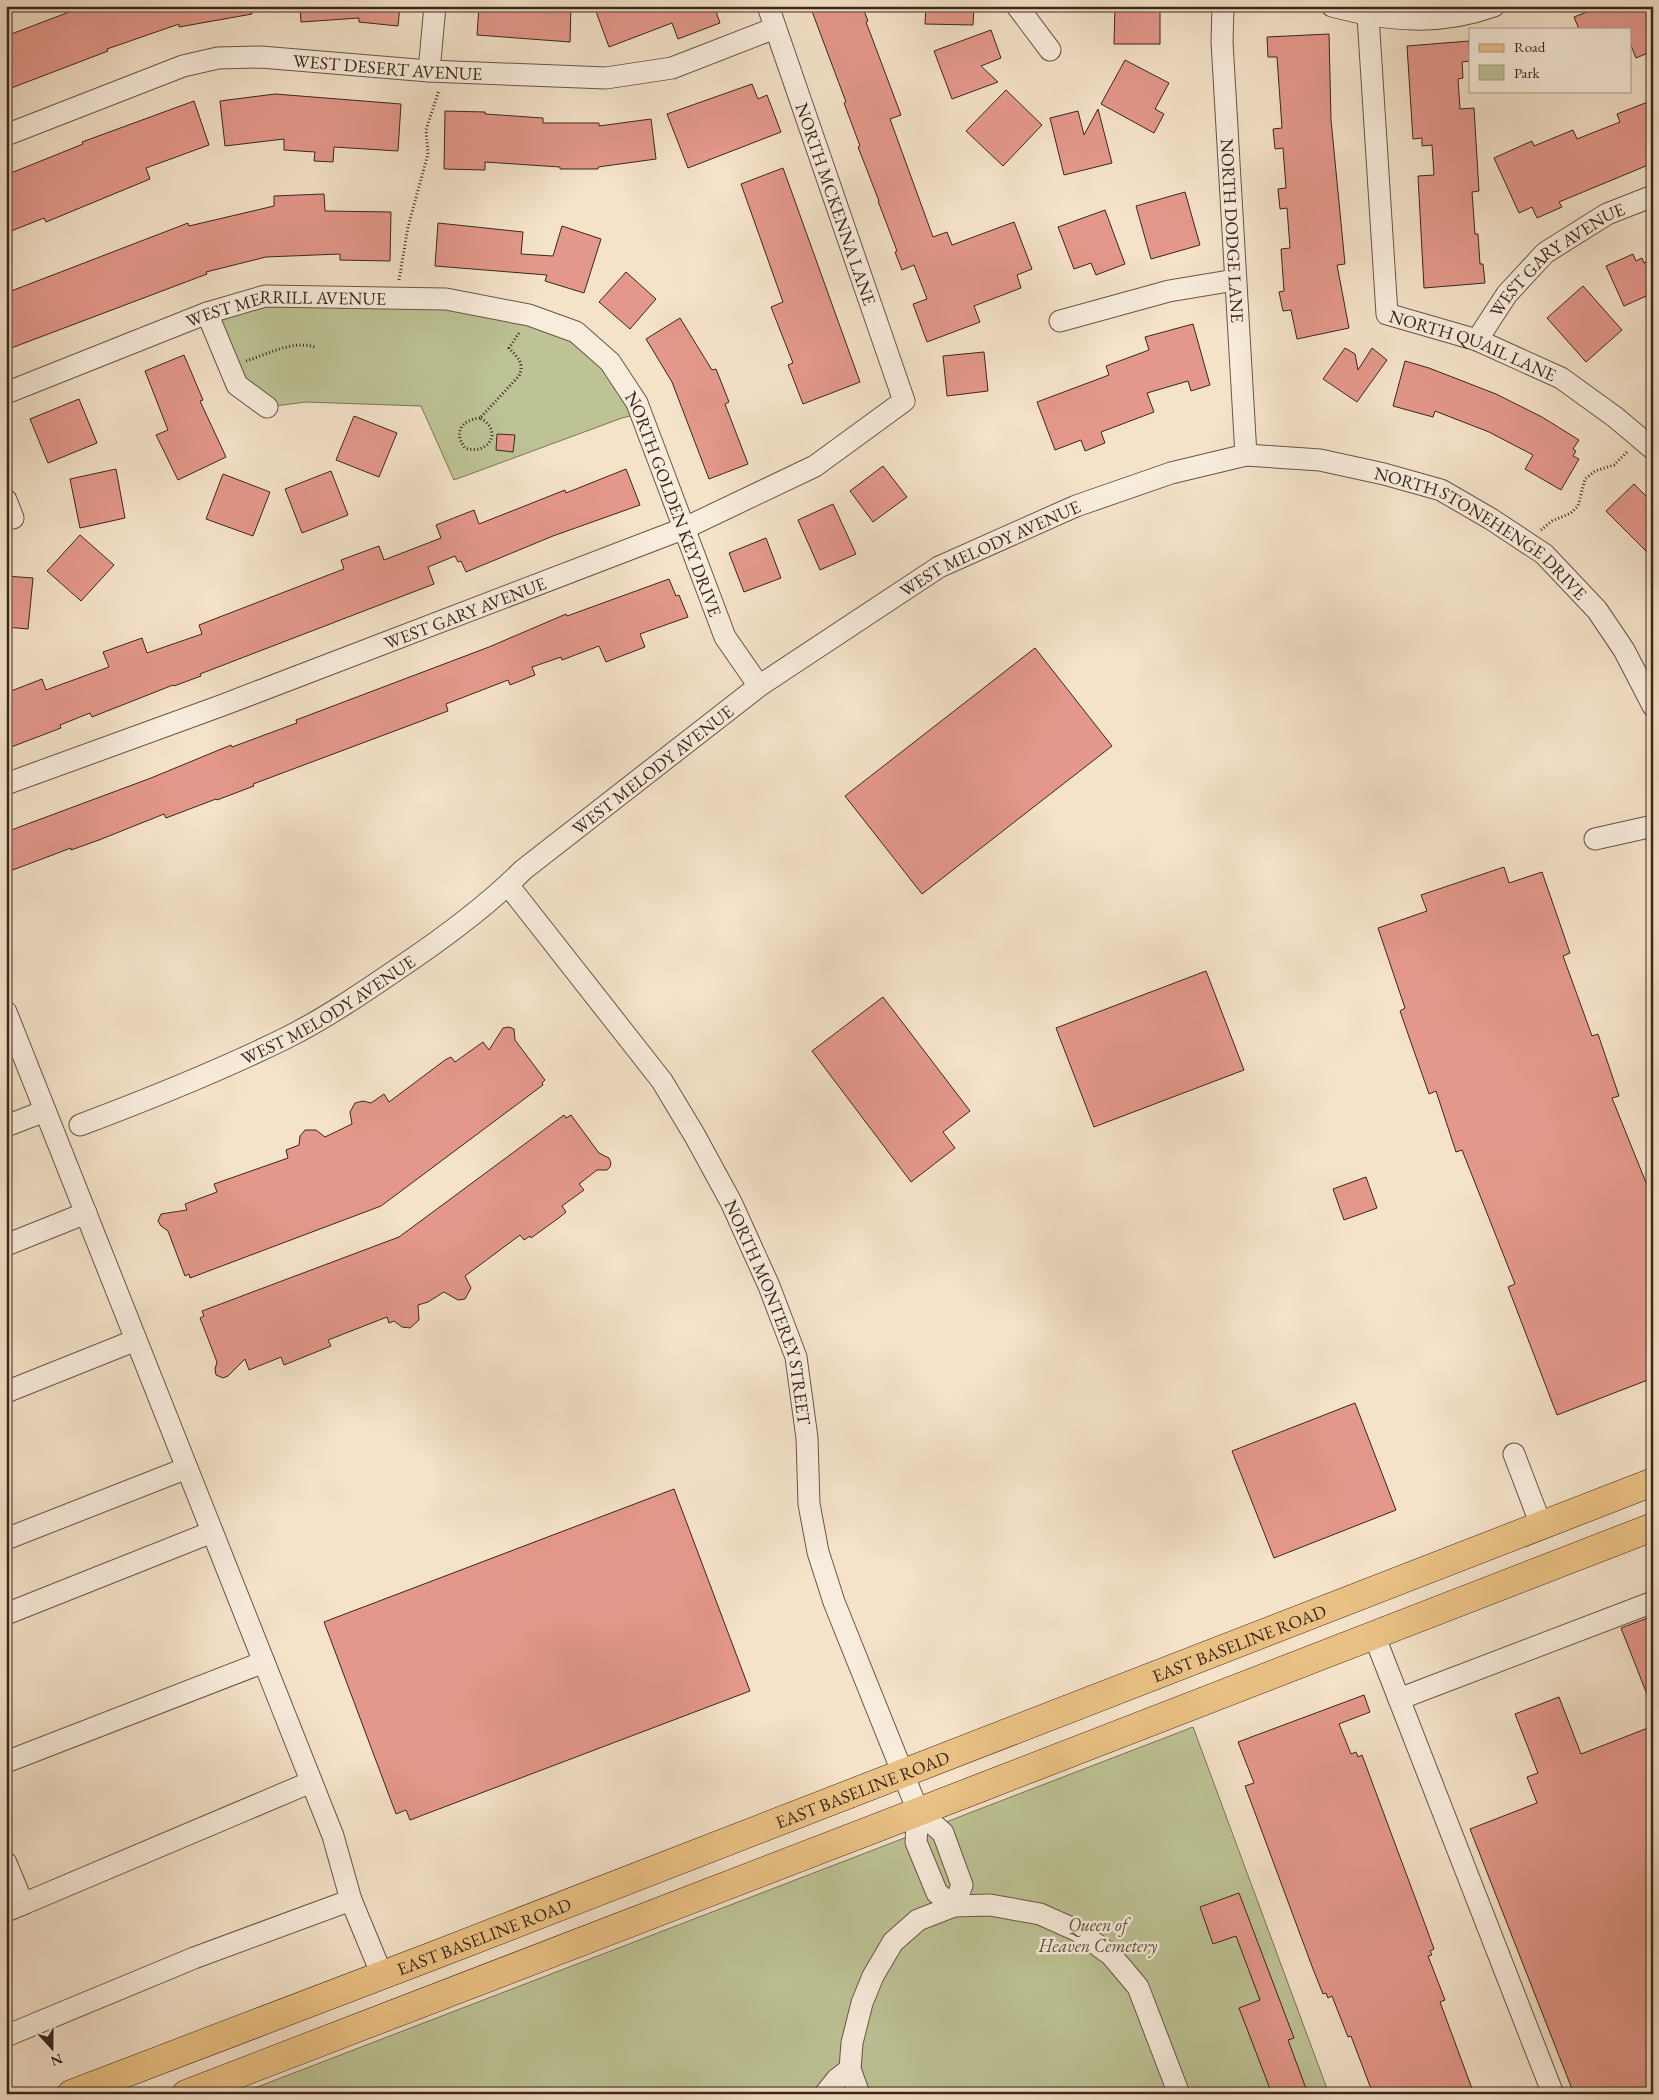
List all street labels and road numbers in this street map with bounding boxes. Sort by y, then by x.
street label: WEST DESERT AVENUE [292,48,483,85]
street label: NORTH MCKENNA LANE [791,100,881,308]
street label: NORTH DODGE LANE [1216,138,1250,323]
street label: WEST GARY AVENUE [1484,197,1628,321]
street label: WEST MERRILL AVENUE [182,284,386,332]
street label: NORTH QUAIL LANE [1387,304,1560,386]
street label: NORTH GOLDEN KEY DRIVE [621,386,728,620]
street label: NORTH STONEHENGE DRIVE [1372,461,1592,604]
street label: WEST MELODY AVENUE [895,494,1084,602]
street label: WEST GARY AVENUE [381,571,549,654]
street label: WEST MELODY AVENUE [567,699,738,839]
street label: WEST MELODY AVENUE [237,949,419,1069]
street label: NORTH MONTEREY STREET [720,1196,817,1427]
street label: EAST BASELINE ROAD [1148,1599,1329,1687]
street label: EAST BASELINE ROAD [772,1745,953,1833]
street label: EAST BASELINE ROAD [393,1892,574,1980]

